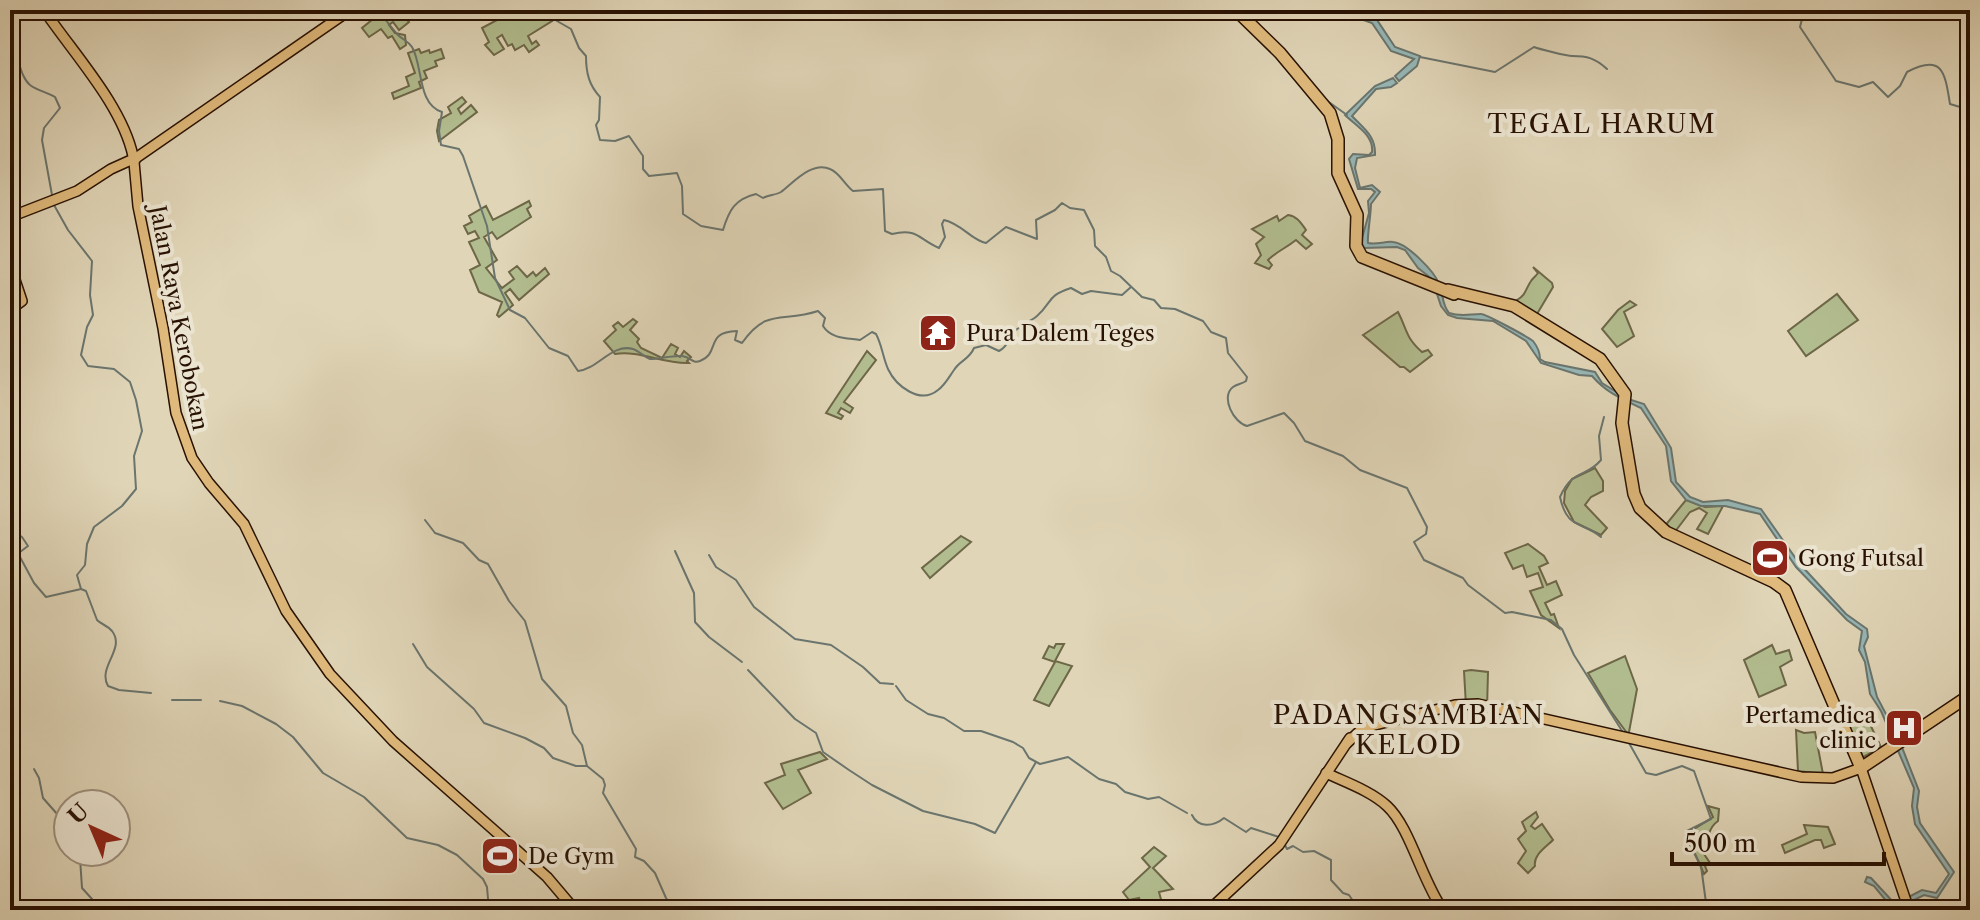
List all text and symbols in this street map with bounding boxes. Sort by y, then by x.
district label: TEGAL HARUM [1487,108,1717,140]
street label: Jalan Raya Kerobokan [143,200,214,433]
temple icon: Pura Dalem Teges [917,312,959,354]
place label: Pura Dalem Teges [966,320,1155,347]
sports icon: Gong Futsal [1749,537,1791,579]
place label: Gong Futsal [1798,545,1924,572]
district label: PADANGSAMBIAN KELOD [1273,699,1545,761]
place label: Pertamedica clinic [1745,702,1876,754]
hospital icon: Pertamedica clinic [1883,707,1925,749]
north arrow [52,788,132,868]
text: U [63,798,94,830]
scale bar [1672,816,1884,866]
text: 500 m [1684,829,1756,858]
sports icon: De Gym [479,835,521,877]
place label: De Gym [528,843,615,870]

